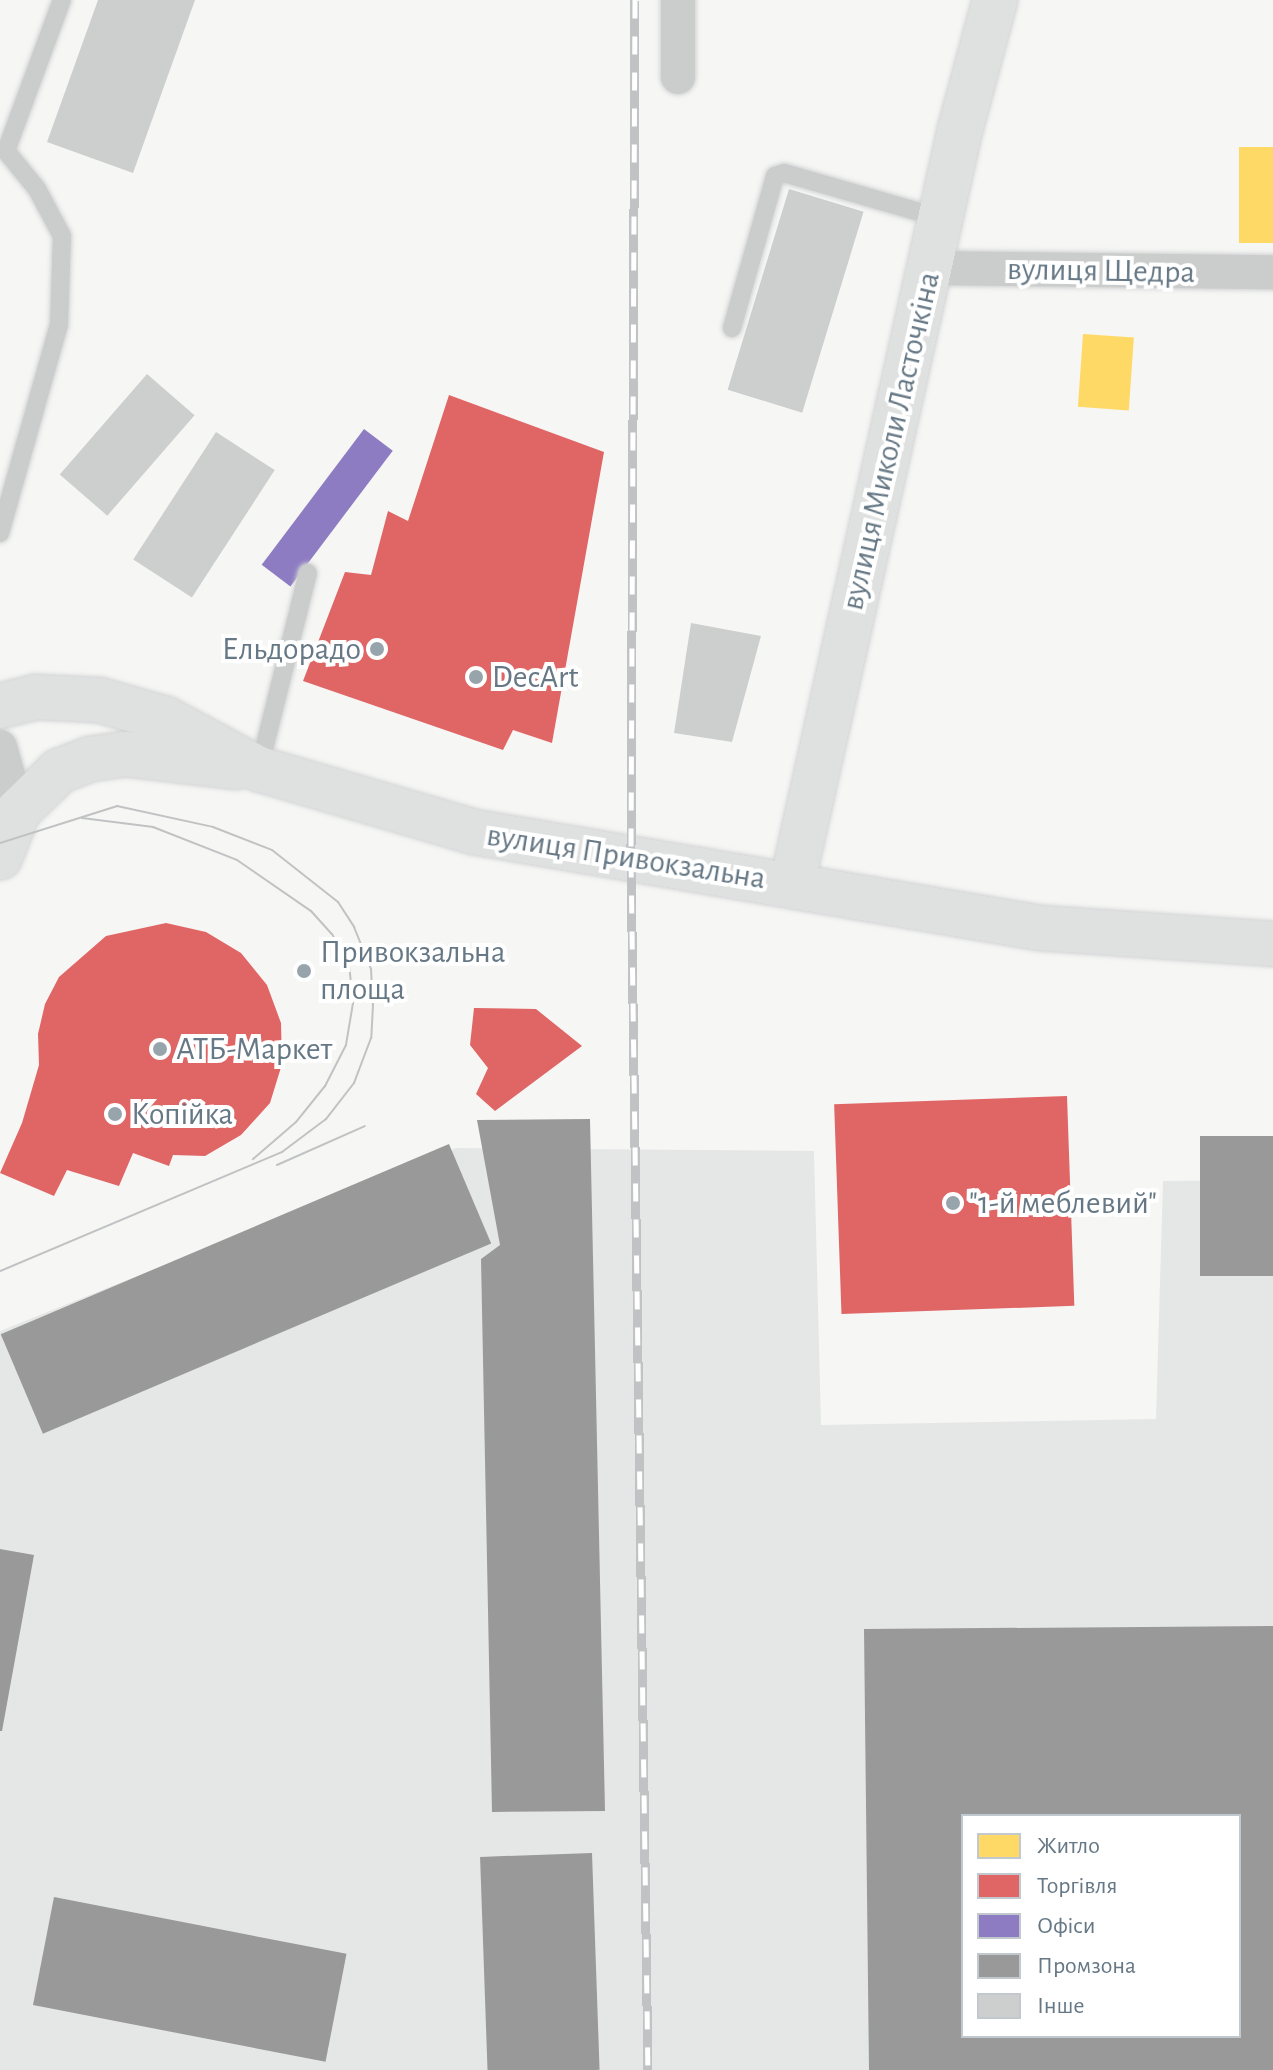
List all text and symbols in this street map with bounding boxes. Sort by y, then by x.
street label: вулиця Щедра [1007,250,1195,292]
street label: вулиця Миколи Ласточкіна [833,268,949,614]
place label: Ельдорадо [222,630,361,668]
marker: Ельдорадо [368,640,386,658]
place label: DecArt [492,658,578,696]
marker: DecArt [467,668,485,686]
street label: вулиця Привокзальна [484,816,768,898]
place label: Привокзальна площа [320,934,506,1009]
marker: Привокзальна площа [295,962,313,980]
place label: АТБ-Маркет [176,1030,332,1068]
marker: АТБ-Маркет [151,1040,169,1058]
place label: Копійка [131,1095,233,1133]
marker: Копійка [106,1105,124,1123]
place label: "1-й меблевий" [969,1184,1157,1222]
marker: "1-й меблевий" [944,1194,962,1212]
legend [961,1814,1241,2038]
text: Житло [1037,1834,1100,1858]
text: Торгівля [1037,1874,1117,1898]
text: Офіси [1037,1914,1095,1938]
text: Промзона [1037,1954,1136,1978]
text: Інше [1037,1994,1084,2018]

